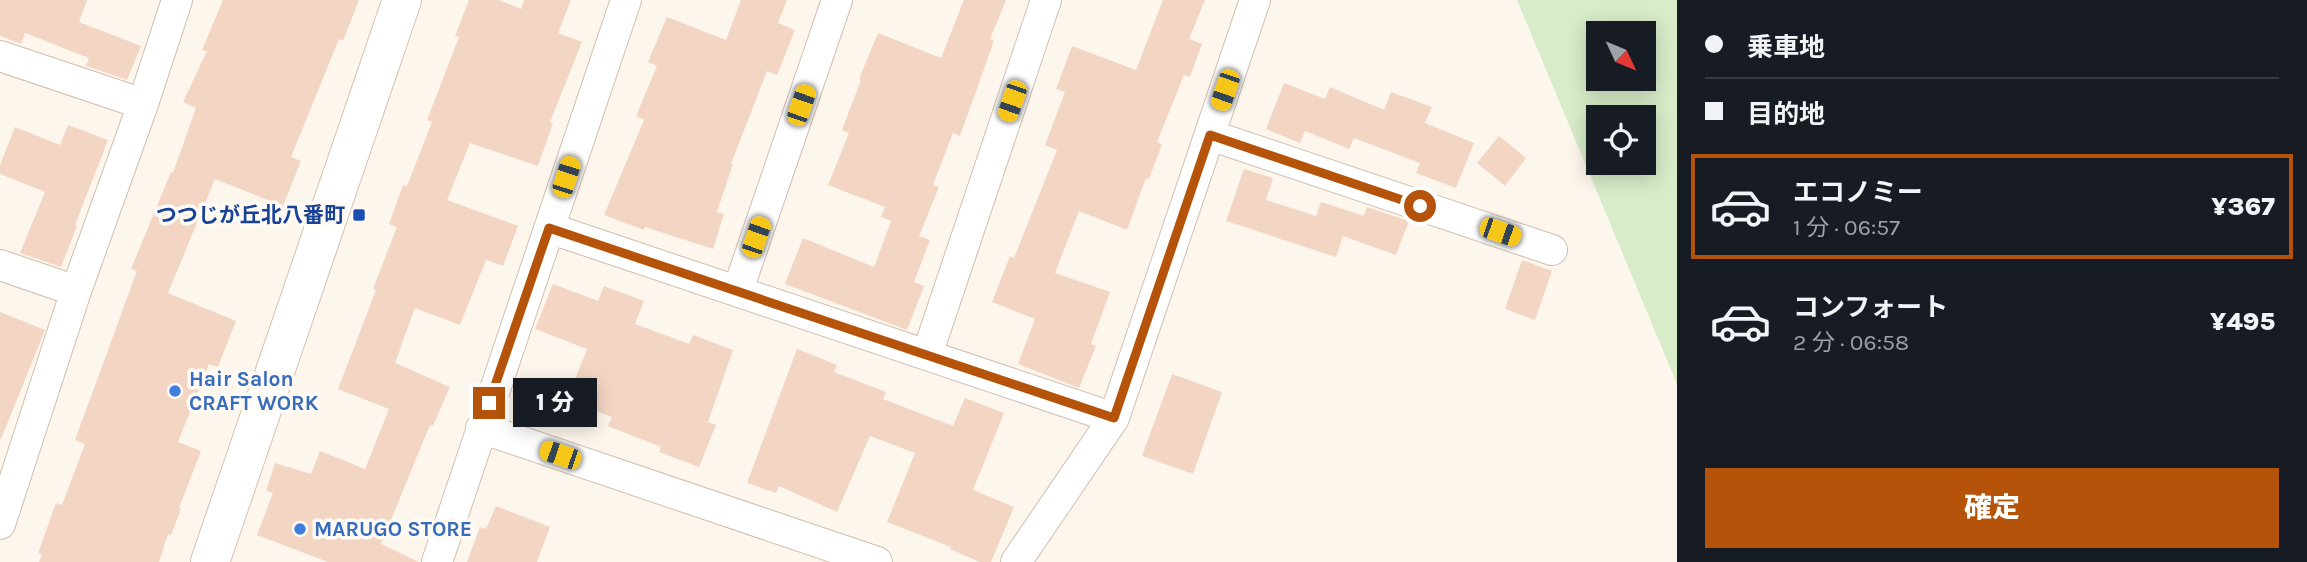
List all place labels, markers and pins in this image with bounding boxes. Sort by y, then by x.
place label: つつじが丘北八番町 [156,203,345,227]
marker: つつじが丘北八番町 [351,207,367,223]
place label: Hair Salon CRAFT WORK [189,367,319,415]
marker: Hair Salon CRAFT WORK [167,383,183,399]
place label: MARUGO STORE [314,517,472,541]
marker: MARUGO STORE [292,521,308,537]

